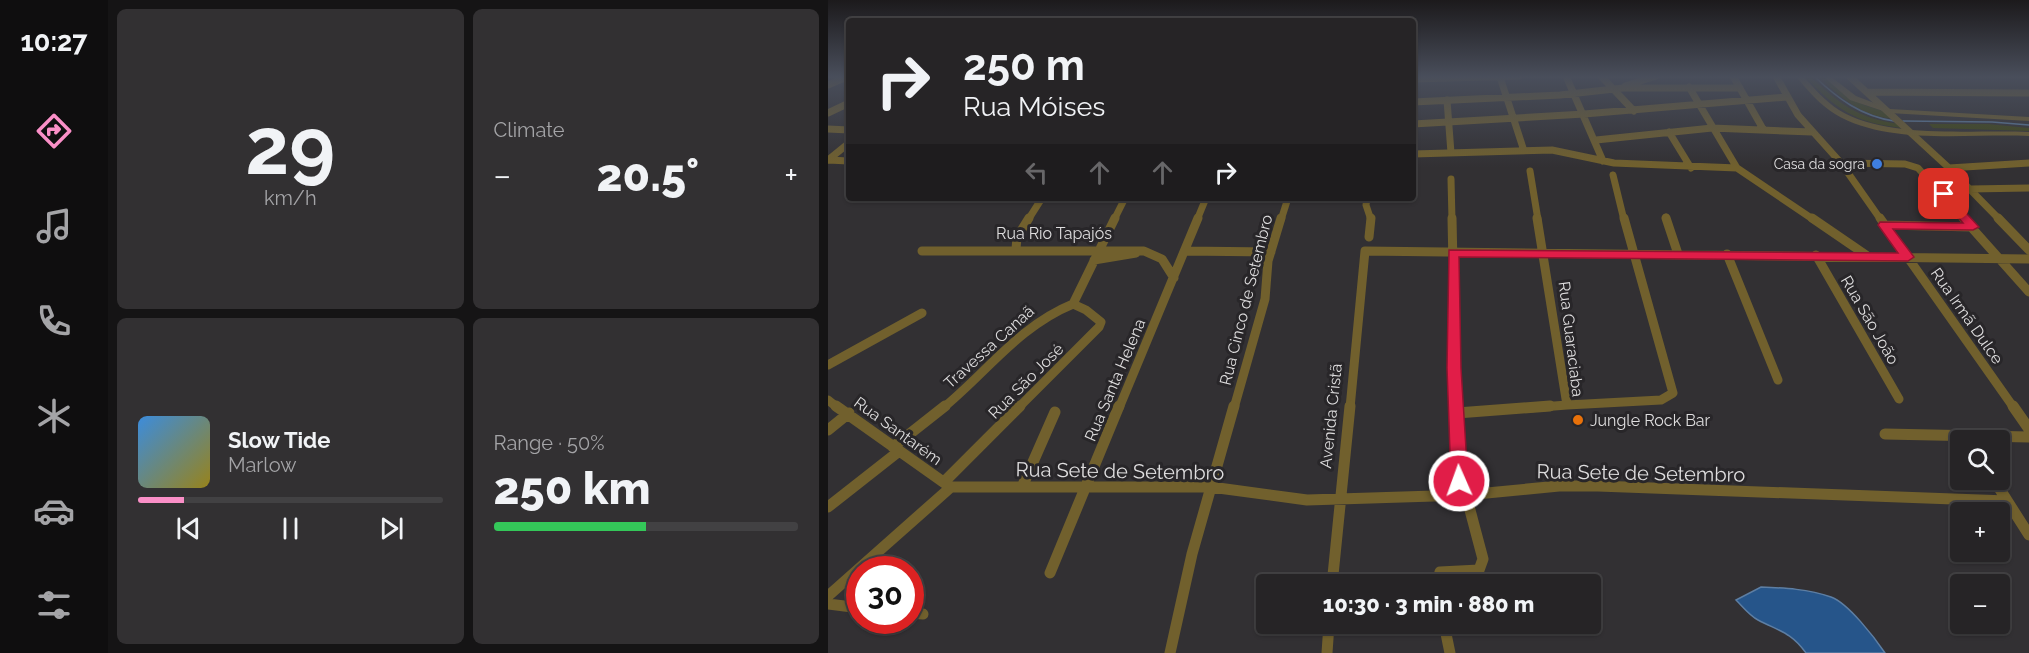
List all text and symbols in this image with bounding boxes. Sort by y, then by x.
text: 10:27 [21,26,87,57]
text: 250 m [963,41,1085,90]
icon: right [864,42,942,120]
text: Rua Móises [963,91,1105,122]
text: 29 [245,101,335,192]
icon: directions [33,110,75,152]
text: Climate [494,118,565,142]
text: 20.5° [596,149,699,202]
text: − [494,156,511,195]
text: + [784,156,798,195]
icon: left [1020,156,1053,189]
icon: ahead [1083,156,1116,189]
icon: ahead [1146,156,1179,189]
icon: right [1209,156,1242,189]
place label: Casa da sogra [1774,156,1865,172]
marker: Casa da sogra [1870,157,1884,171]
pin [1918,168,1969,219]
icon: arrive [1927,177,1960,210]
text: km/h [264,186,317,210]
icon: music [33,205,75,247]
street label: Rua Cinco de Setembro [1216,213,1276,387]
street label: Rua Rio Tapajós [996,224,1112,243]
street label: Rua Irmã Dulce [1927,264,2007,368]
street label: Rua São João [1837,272,1903,368]
street label: Rua Guaraciaba [1554,280,1588,398]
icon: phone [33,300,75,342]
street label: Travessa Canaã [940,302,1038,392]
street label: Rua Santa Helena [1081,316,1149,444]
street label: Rua São José [984,339,1068,423]
street label: Avenida Cristã [1316,363,1346,469]
street label: Rua Santarém [850,393,946,469]
icon: climate [33,395,75,437]
place label: Jungle Rock Bar [1590,411,1711,430]
marker: Jungle Rock Bar [1571,413,1585,427]
text: Slow Tide [228,427,330,453]
map controls [1950,430,2010,634]
button: search [1950,430,2010,490]
text: Range · 50% [494,431,604,455]
position arrow [1427,449,1491,513]
text: Marlow [228,453,297,477]
street label: Rua Sete de Setembro [1016,457,1225,485]
street label: Rua Sete de Setembro [1537,459,1746,487]
text: 250 km [494,462,651,515]
icon: car [33,490,75,532]
button: + [1950,502,2010,562]
icon: previous [172,512,205,545]
icon: pause [274,512,307,545]
icon: next [375,512,408,545]
speed limit sign: 30 [846,556,924,634]
button: − [1950,574,2010,634]
icon: filters [33,584,75,626]
text: 10:30 · 3 min · 880 m [1323,591,1534,617]

